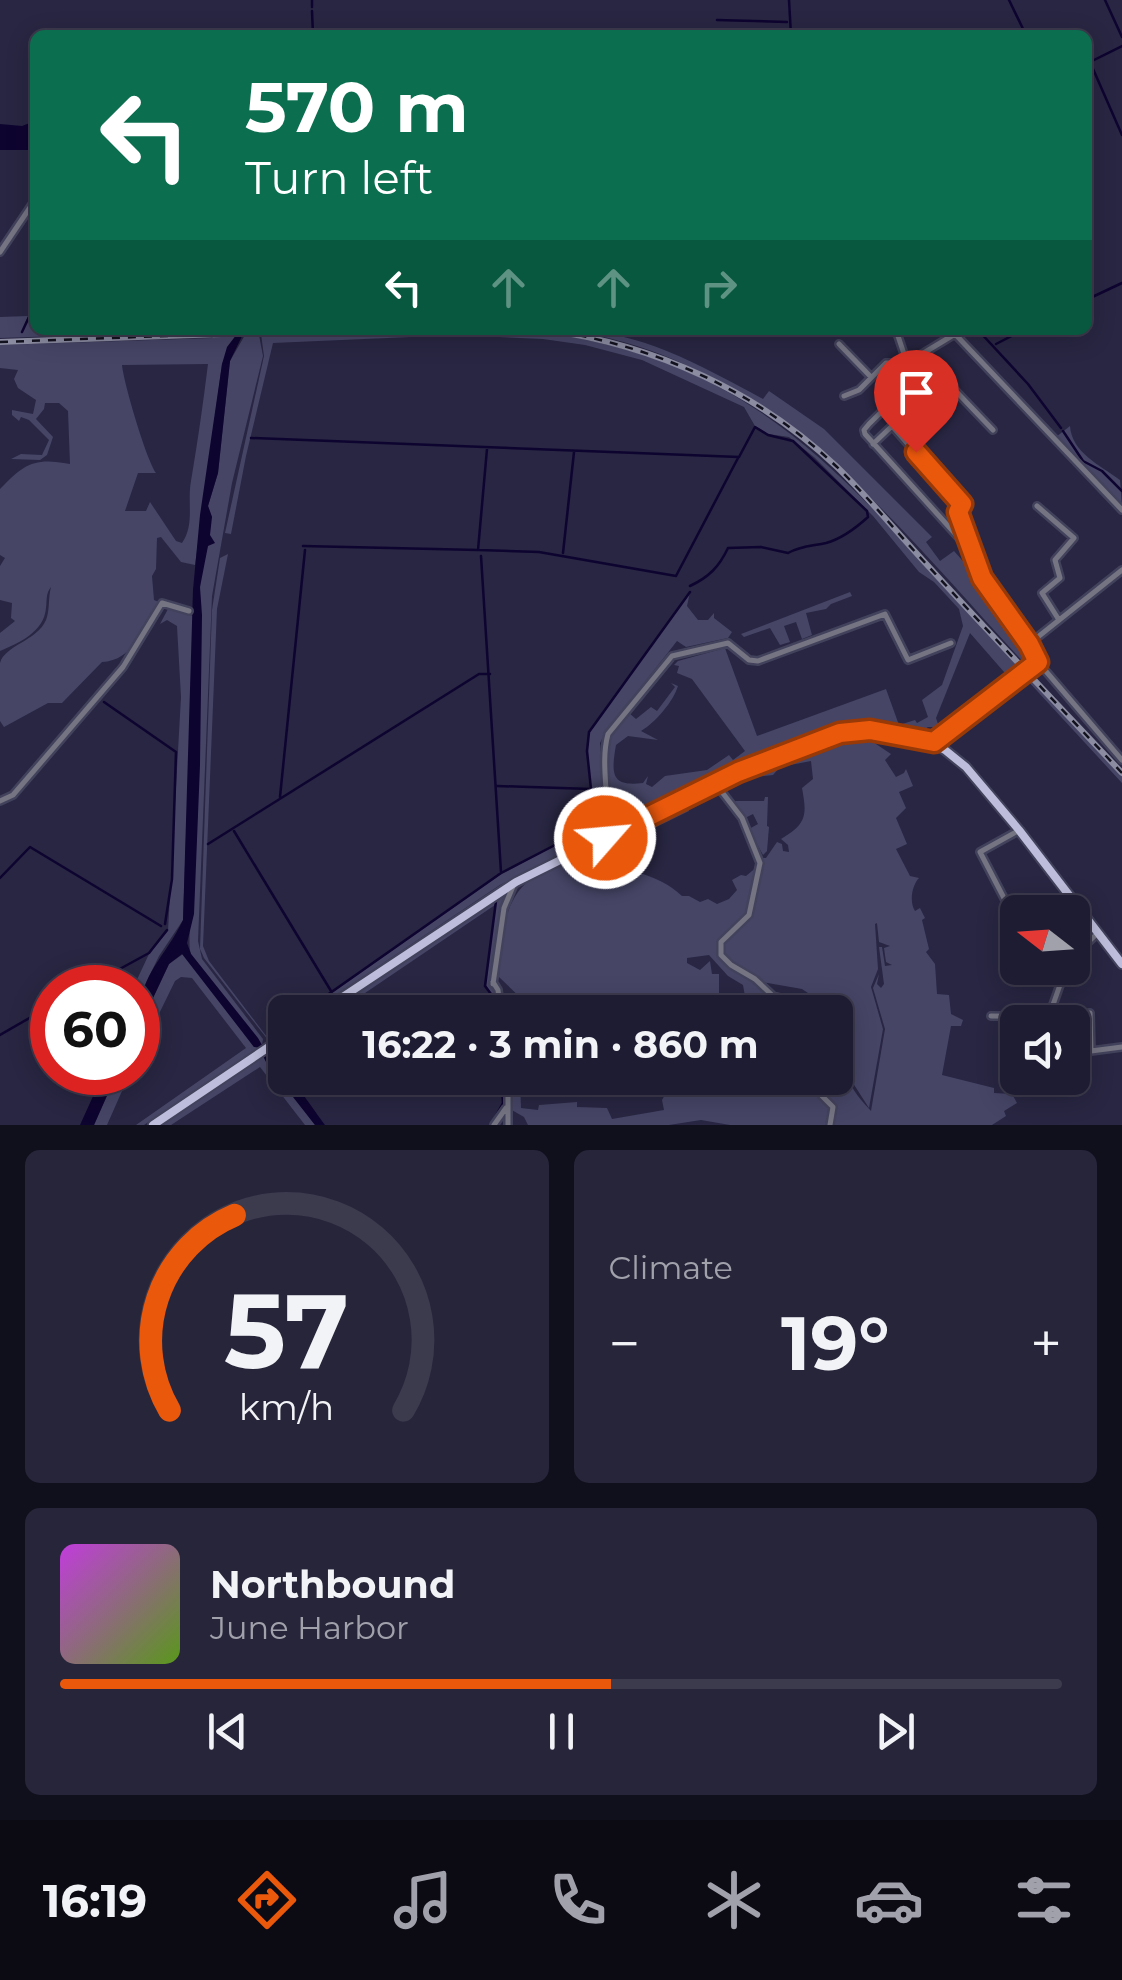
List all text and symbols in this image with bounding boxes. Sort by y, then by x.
text: 570 m [245,64,469,150]
icon: left [80,70,210,200]
text: Turn left [245,150,433,205]
icon: left [376,260,431,315]
icon: ahead [481,260,536,315]
icon: ahead [586,260,641,315]
icon: right [691,260,746,315]
pin [874,350,959,453]
icon: arrive [889,365,944,420]
position arrow [553,786,657,890]
north arrow [1000,895,1090,985]
map controls [1000,895,1090,1095]
speed limit sign: 60 [30,965,160,1095]
button: sound [1000,1005,1090,1095]
text: 16:22 · 3 min · 860 m [362,1021,759,1068]
text: Climate [609,1248,733,1287]
text: 57 [224,1267,349,1394]
text: 19° [781,1297,890,1389]
text: − [609,1310,640,1377]
text: + [1030,1310,1062,1377]
text: km/h [239,1385,334,1429]
text: Northbound [210,1561,455,1608]
text: June Harbor [210,1608,409,1647]
icon: previous [200,1704,255,1759]
icon: pause [534,1704,589,1759]
icon: next [868,1704,923,1759]
icon: directions [232,1865,302,1935]
icon: music [388,1865,458,1935]
icon: phone [543,1865,613,1935]
icon: climate [699,1865,769,1935]
icon: car [854,1865,924,1935]
icon: filters [1009,1865,1079,1935]
text: 16:19 [43,1873,147,1928]

